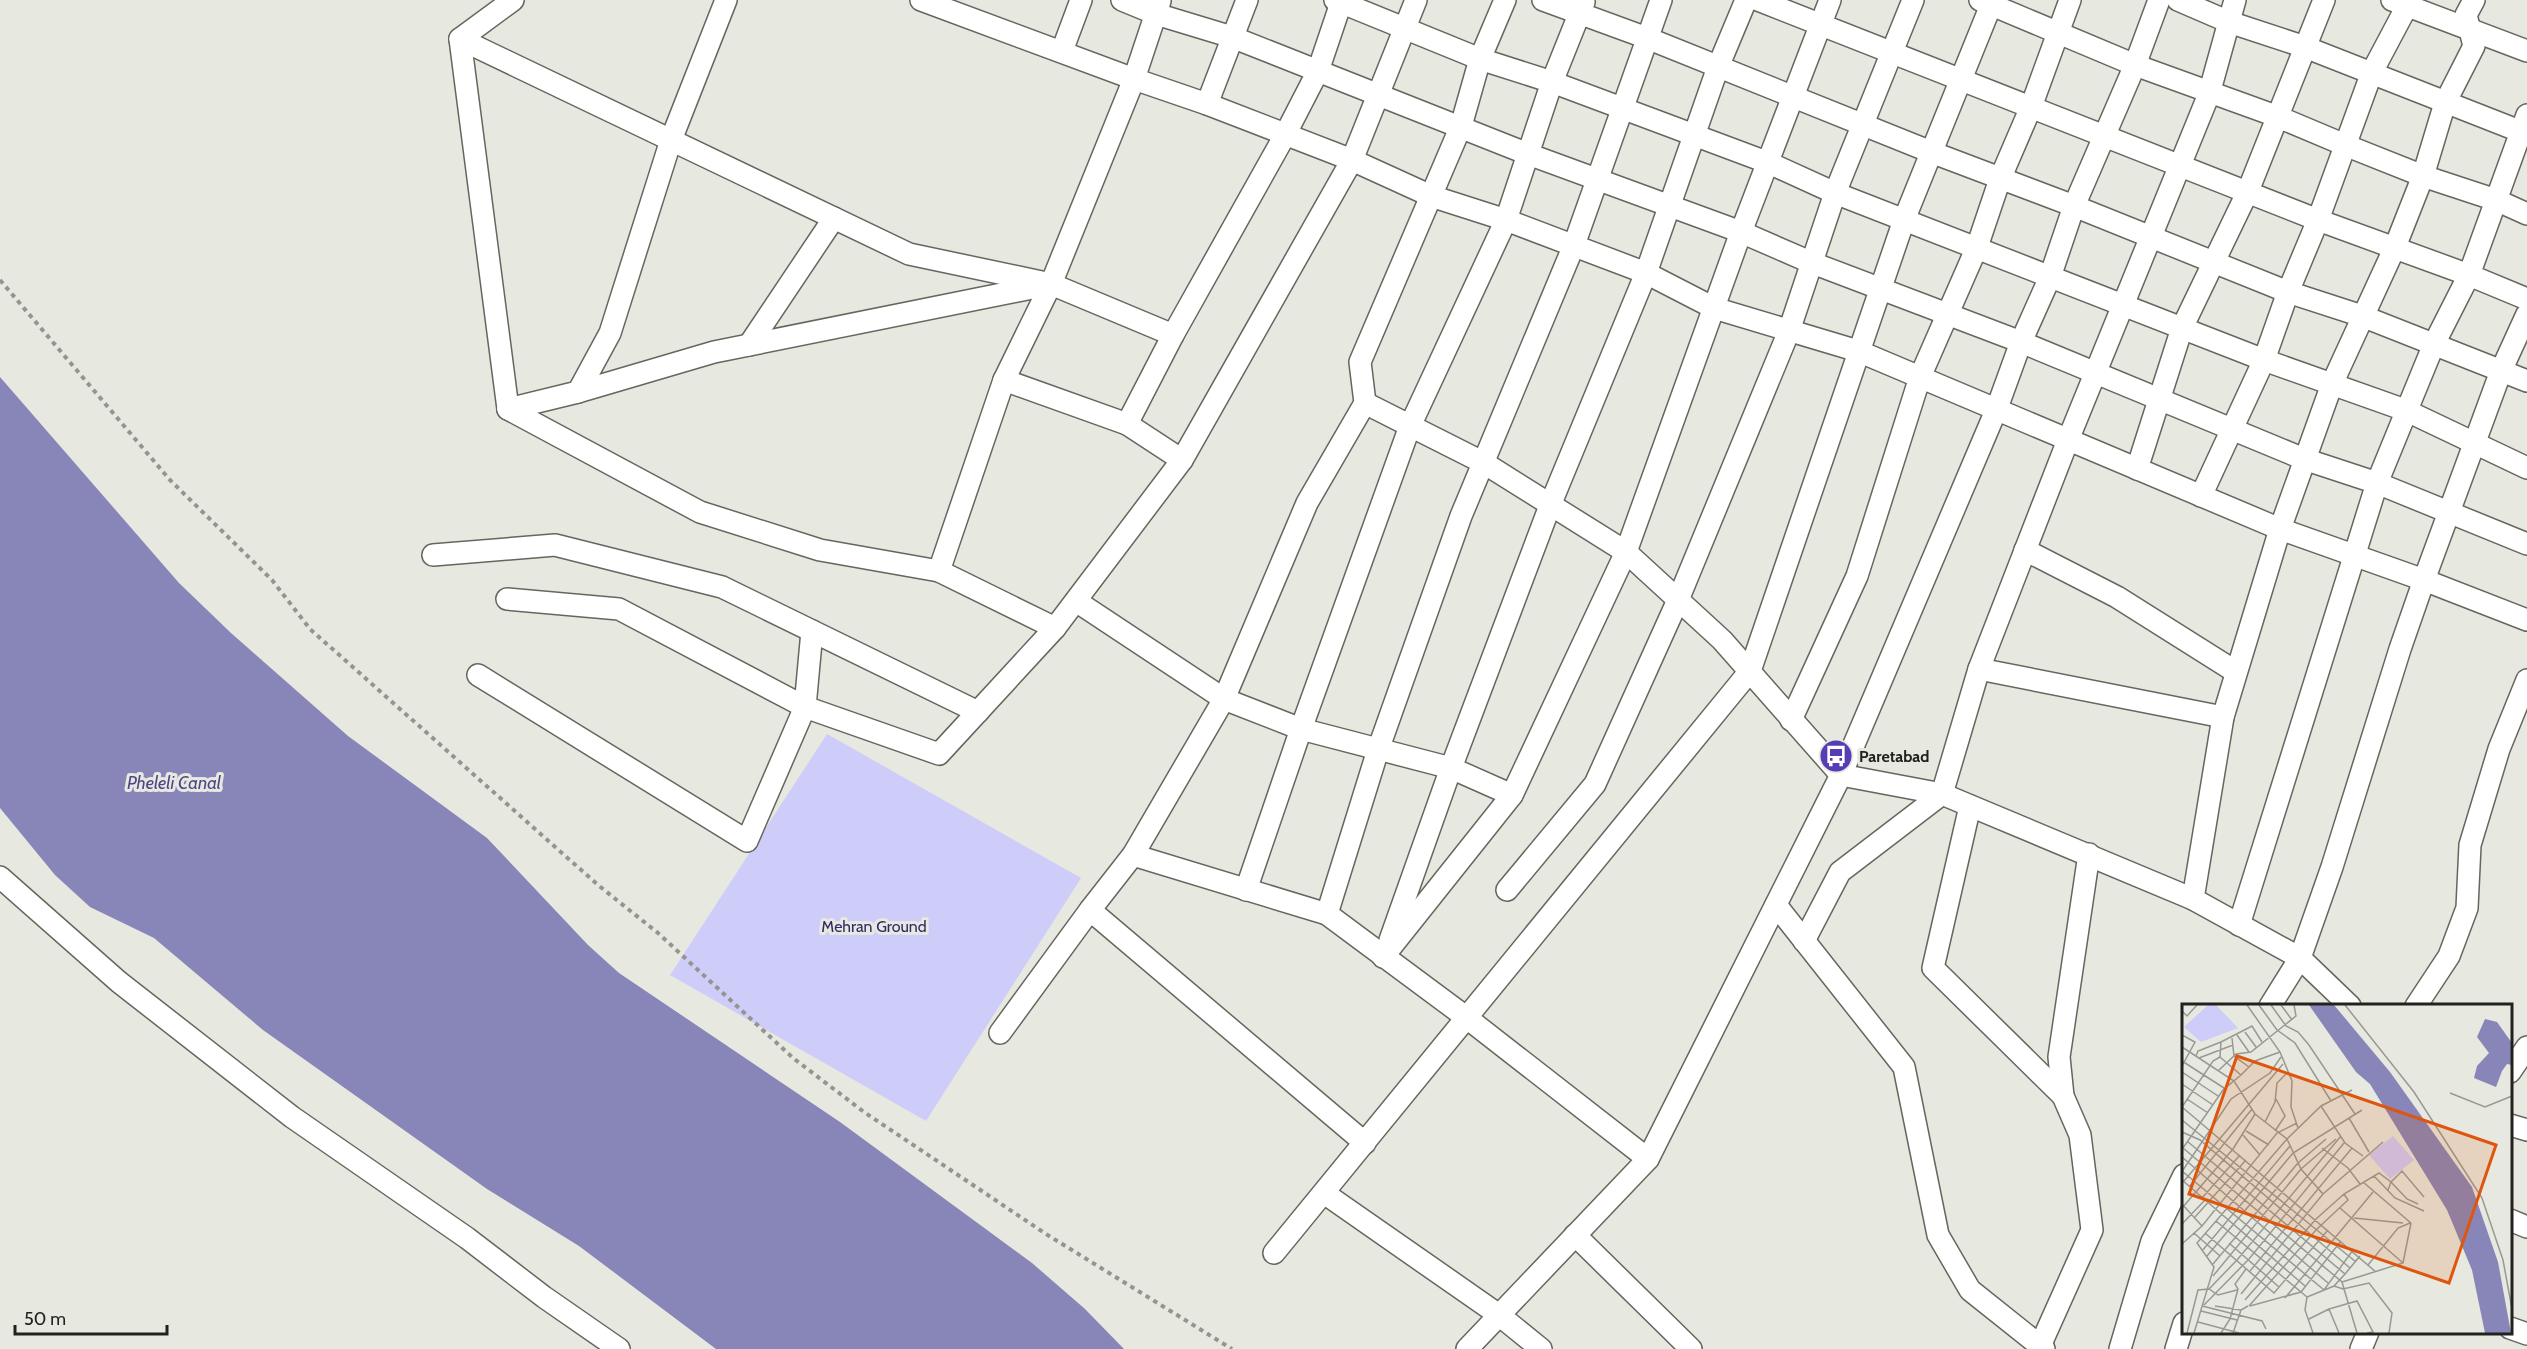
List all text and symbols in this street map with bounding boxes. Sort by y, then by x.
bus stop icon: Paretabad [1818,738,1854,774]
place label: Paretabad [1859,747,1929,766]
water label: Pheleli Canal [127,772,222,794]
park label: Mehran Ground [821,917,927,936]
inset map [2182,1004,2512,1334]
scale bar [15,1298,166,1336]
text: 50 m [24,1308,66,1330]

